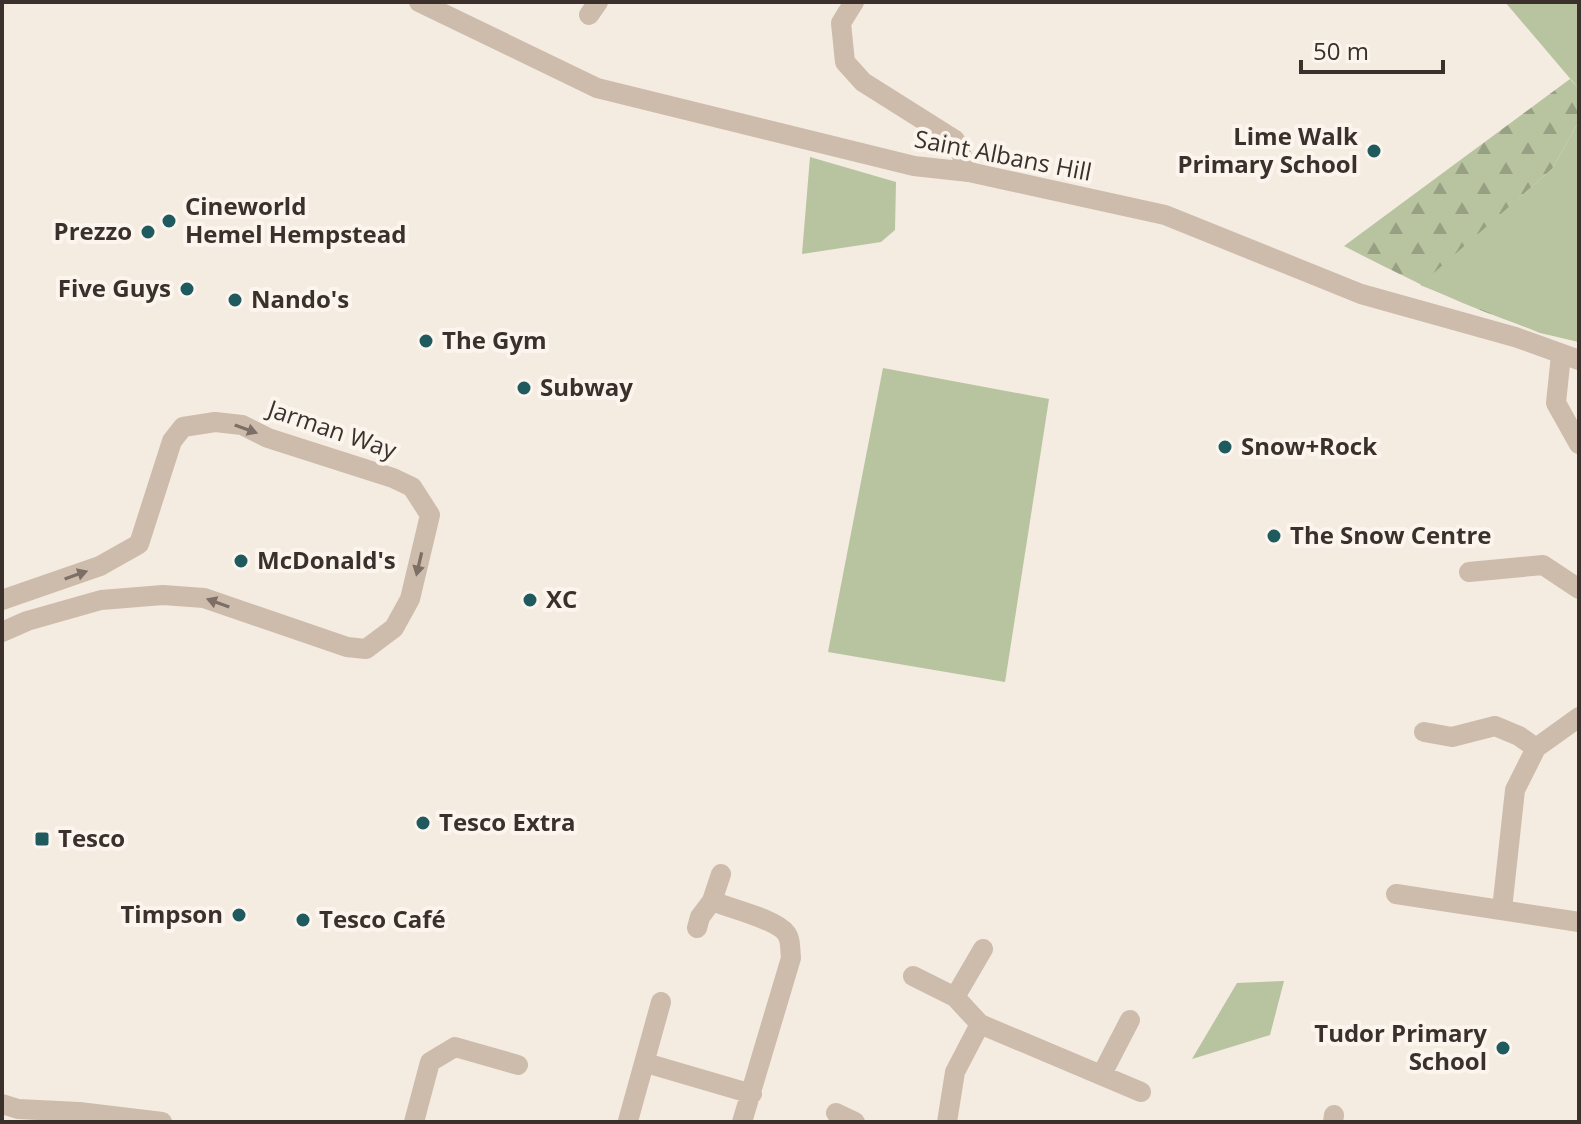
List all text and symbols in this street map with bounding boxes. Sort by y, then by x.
scale bar [1301,24,1443,74]
text: 50 m [1313,34,1369,67]
place label: Lime Walk Primary School [1177,119,1358,180]
street label: Saint Albans Hill [912,121,1095,188]
marker: Lime Walk Primary School [1365,142,1383,160]
place label: Cineworld Hemel Hempstead [185,189,406,250]
marker: Cineworld Hemel Hempstead [160,212,178,230]
place label: Prezzo [54,214,132,247]
marker: Prezzo [139,223,157,241]
place label: Five Guys [58,271,171,304]
marker: Five Guys [178,280,196,298]
place label: Nando's [251,282,349,315]
marker: Nando's [226,291,244,309]
place label: The Gym [442,323,547,356]
marker: The Gym [417,332,435,350]
place label: Subway [540,370,633,403]
marker: Subway [515,379,533,397]
street label: Jarman Way [262,391,402,466]
one-way arrow [234,423,258,435]
place label: Snow+Rock [1241,429,1377,462]
marker: Snow+Rock [1216,438,1234,456]
place label: The Snow Centre [1290,518,1491,551]
marker: The Snow Centre [1265,527,1283,545]
place label: McDonald's [257,543,396,576]
one-way arrow [412,551,424,576]
marker: McDonald's [232,552,250,570]
one-way arrow [64,568,88,580]
place label: XC [546,582,577,615]
marker: XC [521,591,539,609]
one-way arrow [206,596,230,609]
place label: Tesco Extra [439,805,576,838]
marker: Tesco Extra [414,814,432,832]
place label: Tesco [58,821,125,854]
marker: Tesco [33,830,51,848]
place label: Timpson [120,897,223,930]
place label: Tesco Café [319,902,446,935]
marker: Timpson [230,906,248,924]
marker: Tesco Café [294,911,312,929]
place label: Tudor Primary School [1314,1016,1487,1077]
marker: Tudor Primary School [1494,1039,1512,1057]

